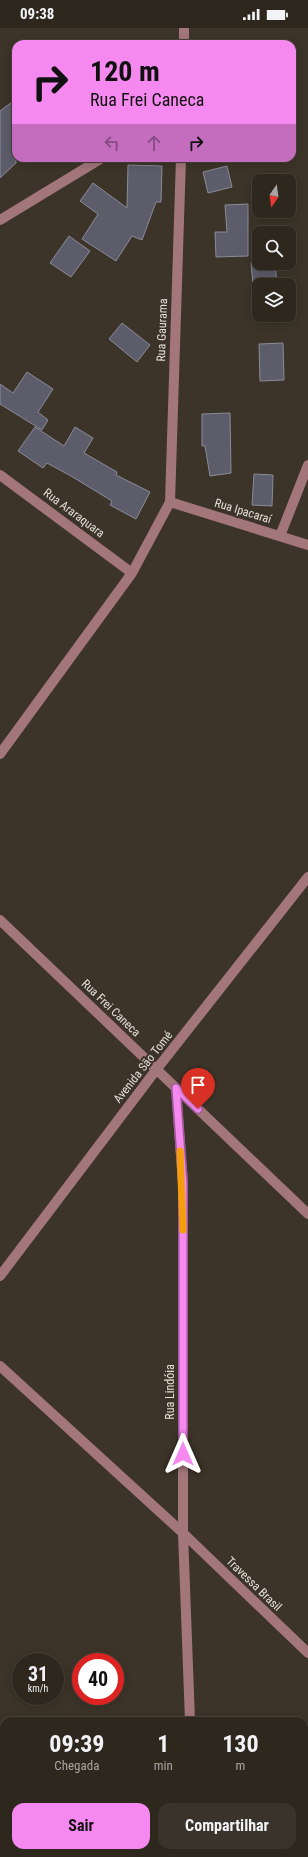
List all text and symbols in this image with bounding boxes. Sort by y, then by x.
text: 09:38 [20,5,54,23]
text: 120 m [90,55,160,88]
icon: right [24,56,76,108]
text: Rua Frei Caneca [90,89,204,110]
icon: left [101,132,123,154]
icon: ahead [143,132,165,154]
icon: right [185,132,207,154]
north arrow [252,174,296,218]
map controls [252,174,296,322]
button: search [252,226,296,270]
button: layers [252,278,296,322]
street label: Rua Gaurama [154,298,170,362]
street label: Rua Araraquara [41,486,107,541]
street label: Rua Ipacaraí [213,496,274,527]
street label: Rua Frei Caneca [79,976,143,1040]
street label: Avenida São Tomé [111,1028,176,1106]
pin [181,1068,215,1109]
icon: arrive [187,1074,209,1096]
street label: Rua Lindóia [163,1364,177,1420]
position arrow [162,1433,204,1475]
street label: Travessa Brasil [223,1554,285,1614]
speed limit sign: 40 [72,1653,124,1705]
text: 31 [28,1662,48,1686]
text: km/h [28,1683,48,1694]
text: 09:39 [49,1730,104,1758]
text: 1 [157,1730,169,1758]
text: 130 [222,1730,259,1758]
text: Chegada [54,1758,99,1773]
text: min [154,1758,173,1773]
text: m [236,1758,245,1773]
button: Sair [12,1803,150,1849]
button: Compartilhar [158,1803,296,1849]

